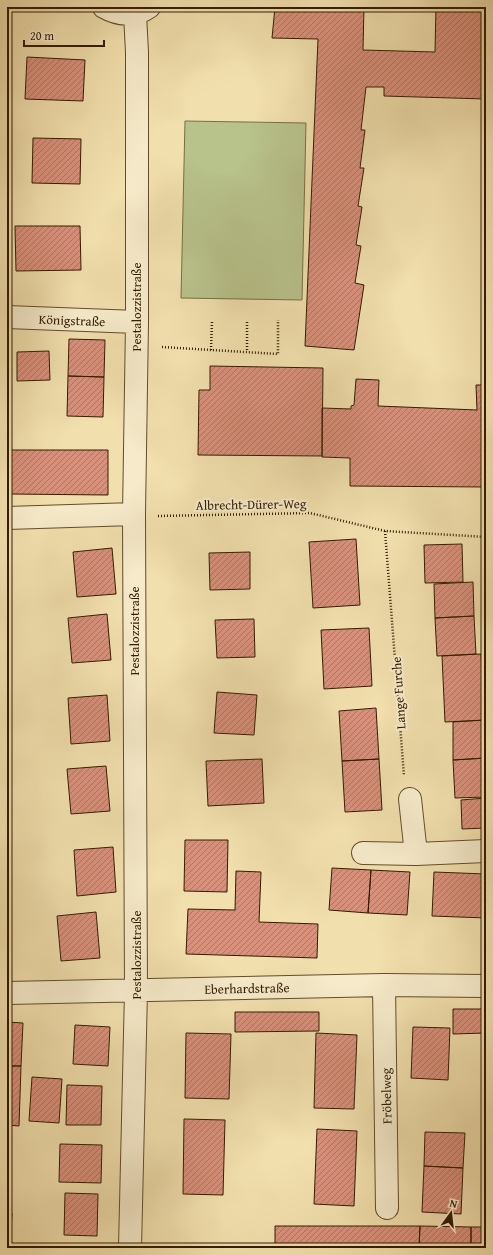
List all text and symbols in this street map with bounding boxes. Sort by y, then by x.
scale bar [24,22,104,48]
text: 20 m [30,27,54,44]
street label: Pestalozzistraße [127,262,146,352]
street label: Königstraße [38,310,106,331]
street label: Albrecht-Dürer-Weg [196,494,307,515]
street label: Pestalozzistraße [125,586,144,676]
street label: Lange Furche [386,656,411,730]
street label: Pestalozzistraße [127,910,146,1000]
street label: Eberhardstraße [204,978,290,999]
street label: Fröbelweg [377,1067,396,1124]
north arrow [431,1193,471,1233]
text: N [448,1195,460,1212]

